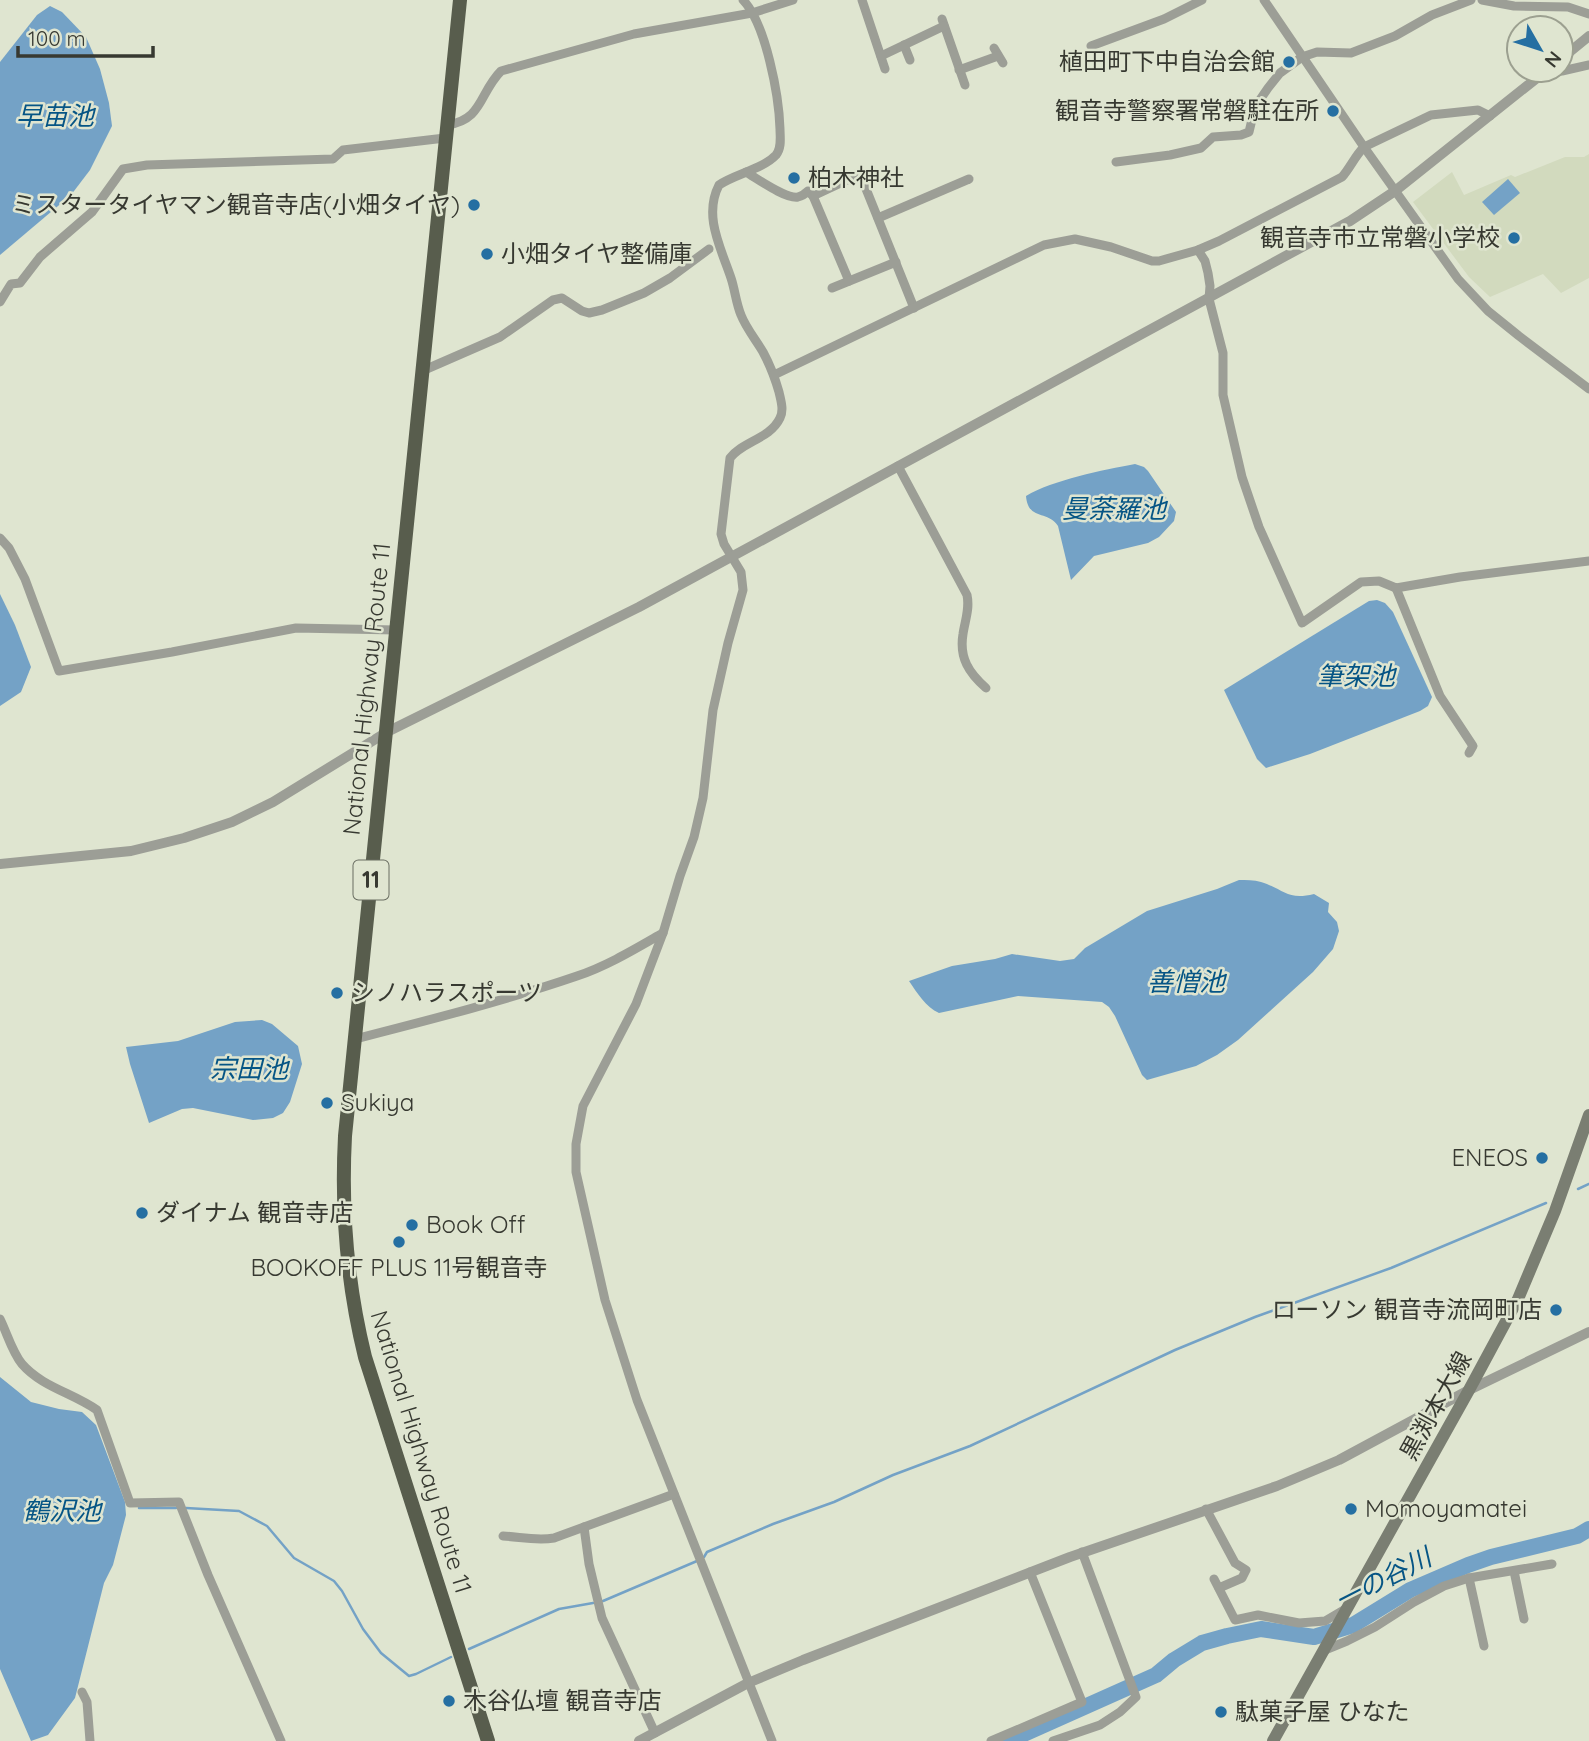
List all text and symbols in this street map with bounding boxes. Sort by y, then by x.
scale bar [18,14,152,58]
north arrow [1505,14,1575,84]
text: 100 m [28,25,86,51]
place label: 植田町下中自治会館 [1059,46,1275,76]
text: N [1539,47,1567,73]
marker: 植田町下中自治会館 [1281,54,1297,70]
place label: 観音寺警察署常磐駐在所 [1055,95,1319,125]
water label: 早苗池 [16,99,97,132]
marker: 観音寺警察署常磐駐在所 [1325,103,1341,119]
place label: 柏木神社 [808,162,904,192]
marker: 柏木神社 [786,170,802,186]
place label: ミスタータイヤマン観音寺店(小畑タイヤ) [11,189,460,219]
marker: ミスタータイヤマン観音寺店(小畑タイヤ) [466,197,482,213]
place label: 観音寺市立常磐小学校 [1260,222,1500,252]
marker: 観音寺市立常磐小学校 [1506,230,1522,246]
place label: 小畑タイヤ整備庫 [501,238,692,268]
marker: 小畑タイヤ整備庫 [479,246,495,262]
water label: 曼荼羅池 [1062,492,1169,525]
street label: National Highway Route 11 [336,541,396,837]
water label: 筆架池 [1317,659,1398,692]
road number: 11 [354,860,388,900]
water label: 善憎池 [1147,965,1228,998]
place label: シノハラスポーツ [351,977,542,1007]
marker: シノハラスポーツ [329,985,345,1001]
water label: 宗田池 [210,1052,291,1085]
place label: Sukiya [341,1087,414,1117]
marker: Sukiya [319,1095,335,1111]
place label: ENEOS [1451,1142,1528,1172]
marker: ENEOS [1534,1150,1550,1166]
place label: ダイナム 観音寺店 [156,1197,353,1227]
marker: ダイナム 観音寺店 [134,1205,150,1221]
place label: Book Off [426,1209,526,1239]
marker: Book Off [404,1217,420,1233]
marker: BOOKOFF PLUS 11号観音寺 [391,1234,407,1250]
place label: BOOKOFF PLUS 11号観音寺 [250,1252,548,1282]
place label: ローソン 観音寺流岡町店 [1271,1294,1542,1324]
marker: ローソン 観音寺流岡町店 [1548,1302,1564,1318]
street label: National Highway Route 11 [365,1307,479,1597]
street label: 黒渕本大線 [1393,1346,1477,1465]
place label: Momoyamatei [1365,1493,1527,1523]
water label: 鶴沢池 [23,1494,104,1527]
marker: Momoyamatei [1343,1501,1359,1517]
water label: 一の谷川 [1329,1539,1439,1617]
place label: 木谷仏壇 観音寺店 [463,1685,662,1715]
marker: 木谷仏壇 観音寺店 [441,1693,457,1709]
place label: 駄菓子屋 ひなた [1235,1696,1410,1726]
marker: 駄菓子屋 ひなた [1213,1704,1229,1720]

